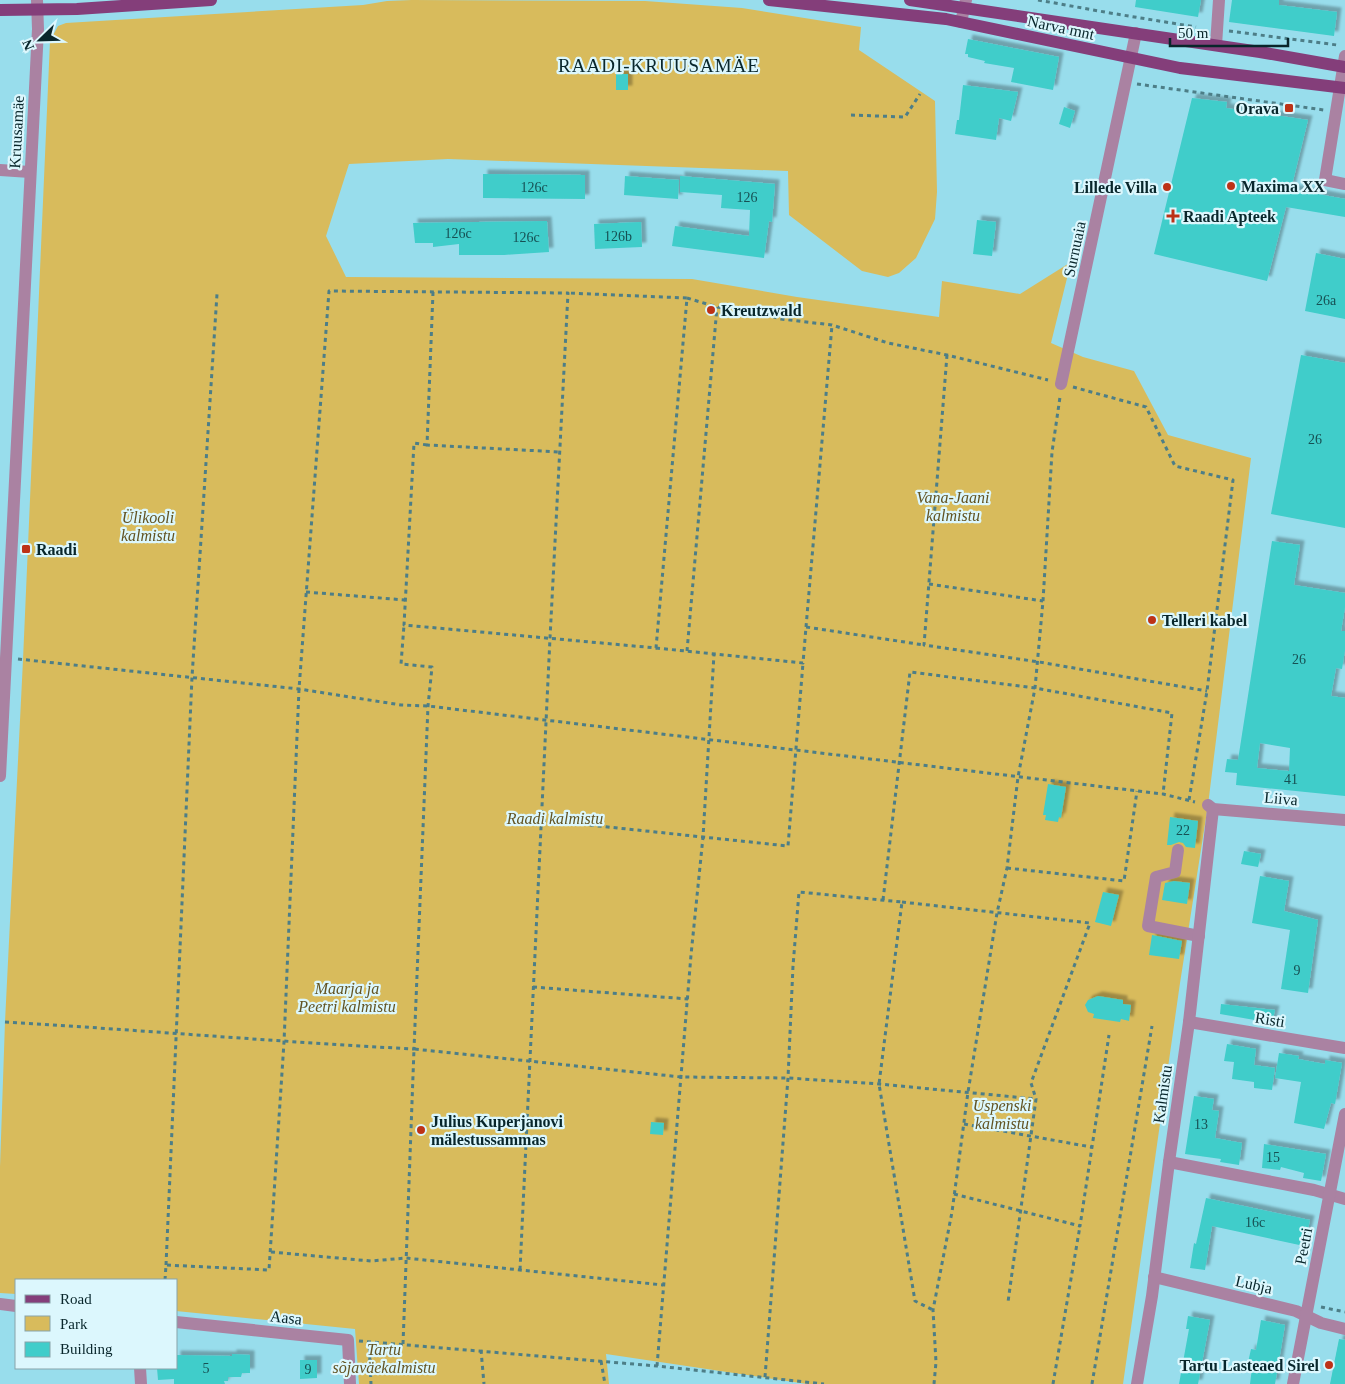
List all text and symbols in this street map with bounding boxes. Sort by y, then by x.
street label: Narva mnt [1026,12,1096,43]
north arrow [15,15,65,65]
scale bar [1170,15,1288,47]
text: 50 m [1178,25,1209,41]
text: N [20,37,37,52]
district label: RAADI-KRUUSAMÄE [558,55,760,76]
street label: Kruusamäe [6,95,27,169]
place label: Orava [1235,100,1279,117]
marker: Orava [1283,102,1295,114]
place label: Maxima XX [1241,178,1325,195]
place label: Lillede Villa [1074,179,1157,196]
house number: 126c [520,180,548,195]
marker: Maxima XX [1225,180,1237,192]
marker: Lillede Villa [1161,181,1173,193]
house number: 126 [737,190,758,205]
place label: Raadi Apteek [1183,208,1276,226]
marker: Raadi Apteek [1167,210,1179,222]
street label: Surnuaia [1060,220,1089,279]
house number: 126c [444,226,472,241]
house number: 126b [604,229,632,244]
house number: 126c [512,230,540,245]
house number: 26a [1316,293,1337,308]
place label: Kreutzwald [721,302,802,319]
marker: Kreutzwald [705,304,717,316]
house number: 26 [1308,432,1322,447]
park label: Vana-Jaani kalmistu [917,489,989,524]
park label: Ülikooli kalmistu [121,509,175,544]
place label: Raadi [36,541,77,558]
marker: Raadi [20,543,32,555]
place label: Telleri kabel [1162,612,1248,629]
marker: Telleri kabel [1146,614,1158,626]
house number: 26 [1292,652,1306,667]
house number: 41 [1284,772,1298,787]
street label: Liiva [1263,789,1299,808]
park label: Raadi kalmistu [506,810,603,827]
house number: 22 [1176,823,1190,838]
house number: 9 [1294,963,1301,978]
park label: Maarja ja Peetri kalmistu [297,980,396,1015]
street label: Risti [1254,1009,1287,1030]
street label: Kalmistu [1150,1064,1175,1124]
park label: Uspenski kalmistu [973,1097,1031,1132]
place label: Julius Kuperjanovi mälestussammas [431,1113,564,1148]
house number: 13 [1194,1117,1208,1132]
marker: Julius Kuperjanovi mälestussammas [415,1124,427,1136]
house number: 15 [1266,1150,1280,1165]
house number: 16c [1245,1215,1265,1230]
street label: Peetri [1292,1226,1316,1266]
street label: Lubja [1234,1272,1274,1298]
legend [15,1279,178,1369]
text: Road [60,1291,92,1307]
street label: Aasa [269,1307,303,1328]
text: Park [60,1316,88,1332]
text: Building [60,1341,113,1357]
park label: Tartu sõjaväekalmistu [332,1341,436,1377]
place label: Tartu Lasteaed Sirel [1179,1357,1320,1374]
marker: Tartu Lasteaed Sirel [1323,1359,1335,1371]
house number: 5 [203,1361,210,1376]
house number: 9 [305,1362,312,1377]

